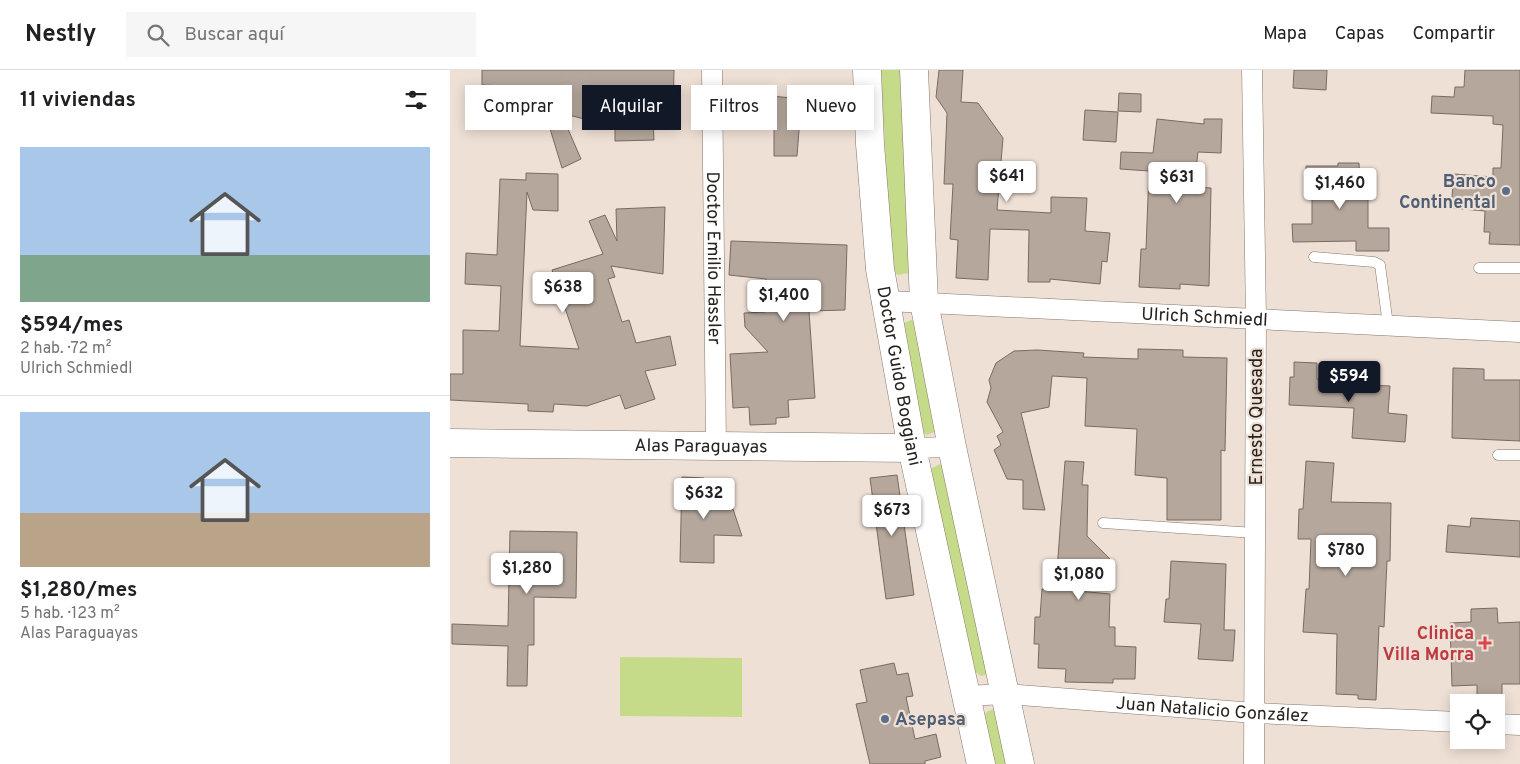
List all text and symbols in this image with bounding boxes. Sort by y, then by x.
search box [126,12,476,57]
text: Nestly [25,20,96,50]
icon: search [144,21,172,49]
text: Buscar aquí [184,23,284,47]
text: Mapa [1263,23,1307,46]
text: Capas [1335,23,1384,46]
text: Compartir [1412,23,1495,46]
chip: Comprar [465,85,572,130]
chip: Alquilar [582,85,681,130]
chip: Filtros [691,85,777,130]
chip: Nuevo [787,85,874,130]
icon: filters [402,86,430,114]
text: 11 viviendas [20,87,136,114]
pin: $641 [977,160,1037,203]
pin: $631 [1147,162,1207,204]
text: $641 [989,167,1025,187]
text: $631 [1159,168,1195,188]
pin: $1,460 [1299,168,1381,210]
street label: Doctor Emilio Hassler [700,171,725,345]
place label: Banco Continental [1399,171,1496,215]
text: $1,460 [1315,174,1365,194]
icon: home [180,179,270,269]
marker: Banco Continental [1500,185,1512,197]
pin: $638 [533,272,593,314]
text: $638 [543,278,583,298]
pin: $1,400 [743,280,825,322]
street label: Doctor Guido Boggiani [870,284,926,468]
text: $1,400 [758,286,810,306]
street label: Ulrich Schmiedl [1141,303,1268,333]
text: $594/mes [20,312,123,339]
text: 2 hab. · 72 m² [20,339,111,359]
street label: Ernesto Quesada [1246,349,1269,485]
text: Ulrich Schmiedl [20,359,132,379]
pin: $594 [1319,360,1379,403]
text: $594 [1329,367,1369,387]
street label: Alas Paraguayas [634,435,768,459]
icon: home [180,445,270,535]
pin: $632 [674,478,734,520]
text: $632 [685,484,723,504]
pin: $673 [862,494,922,537]
text: $673 [873,501,911,521]
pin: $780 [1316,534,1376,577]
text: $780 [1327,541,1365,561]
pin: $1,280 [486,552,568,595]
pin: $1,080 [1038,558,1120,601]
text: $1,280 [502,559,552,579]
text: $1,080 [1053,565,1105,585]
text: $1,280/mes [20,577,137,604]
text: 5 hab. · 123 m² [20,604,120,624]
place label: Clinica Villa Morra [1382,623,1474,667]
text: Alas Paraguayas [20,624,138,644]
marker: Clinica Villa Morra [1478,636,1492,650]
street label: Juan Natalicio González [1115,692,1309,728]
map controls [1450,694,1505,749]
button: locate [1450,694,1505,749]
place label: Asepasa [895,709,966,732]
marker: Asepasa [879,713,891,725]

